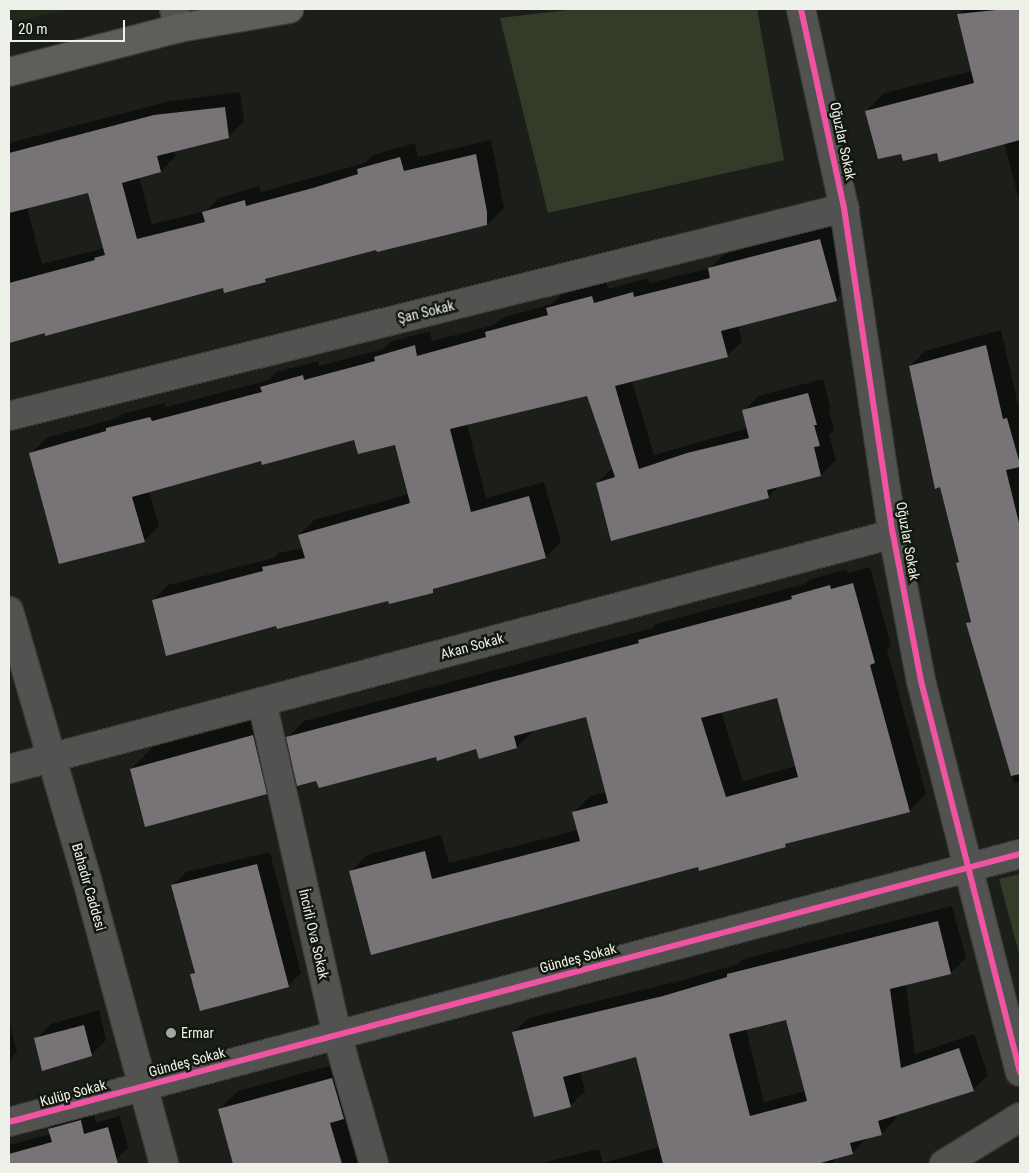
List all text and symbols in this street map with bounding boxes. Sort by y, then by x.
scale bar [12,10,128,42]
text: 20 m [18,20,48,38]
street label: Oğuzlar Sokak [827,100,859,182]
street label: Şan Sokak [396,297,456,327]
street label: Oğuzlar Sokak [893,501,923,581]
street label: Akan Sokak [439,630,505,662]
street label: Bahadır Caddesi [68,841,110,933]
street label: İncirli Ova Sokak [296,887,332,981]
street label: Gündeş Sokak [538,940,618,976]
place label: Ermar [181,1025,214,1041]
marker: Ermar [165,1027,177,1039]
street label: Gündeş Sokak [147,1044,227,1080]
street label: Kulüp Sokak [38,1076,108,1110]

